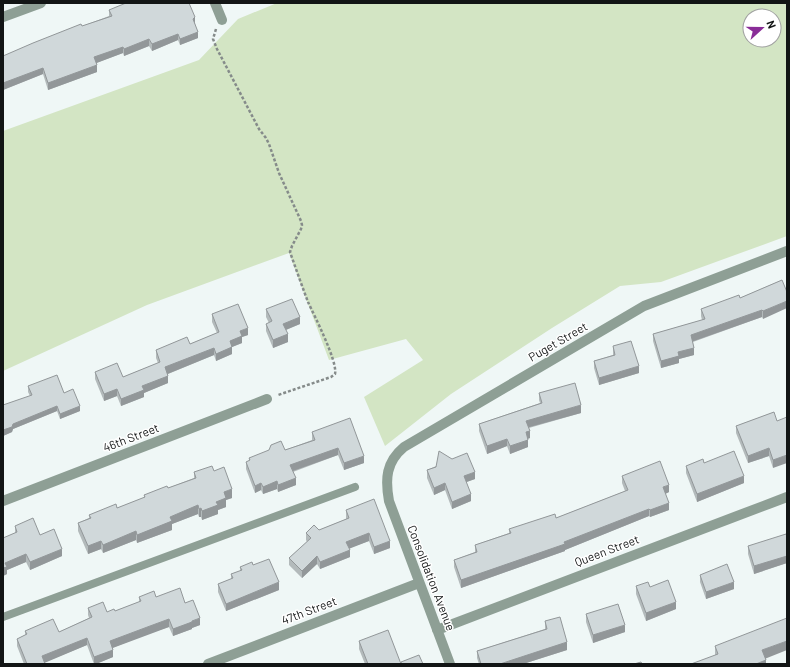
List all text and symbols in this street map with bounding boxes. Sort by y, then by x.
north arrow [742,8,782,48]
text: N [764,18,779,30]
street label: Puget Street [526,319,589,364]
street label: 46th Street [101,420,161,454]
street label: Consolidation Avenue [405,523,459,632]
street label: Queen Street [573,531,641,569]
street label: 47th Street [279,593,338,627]

